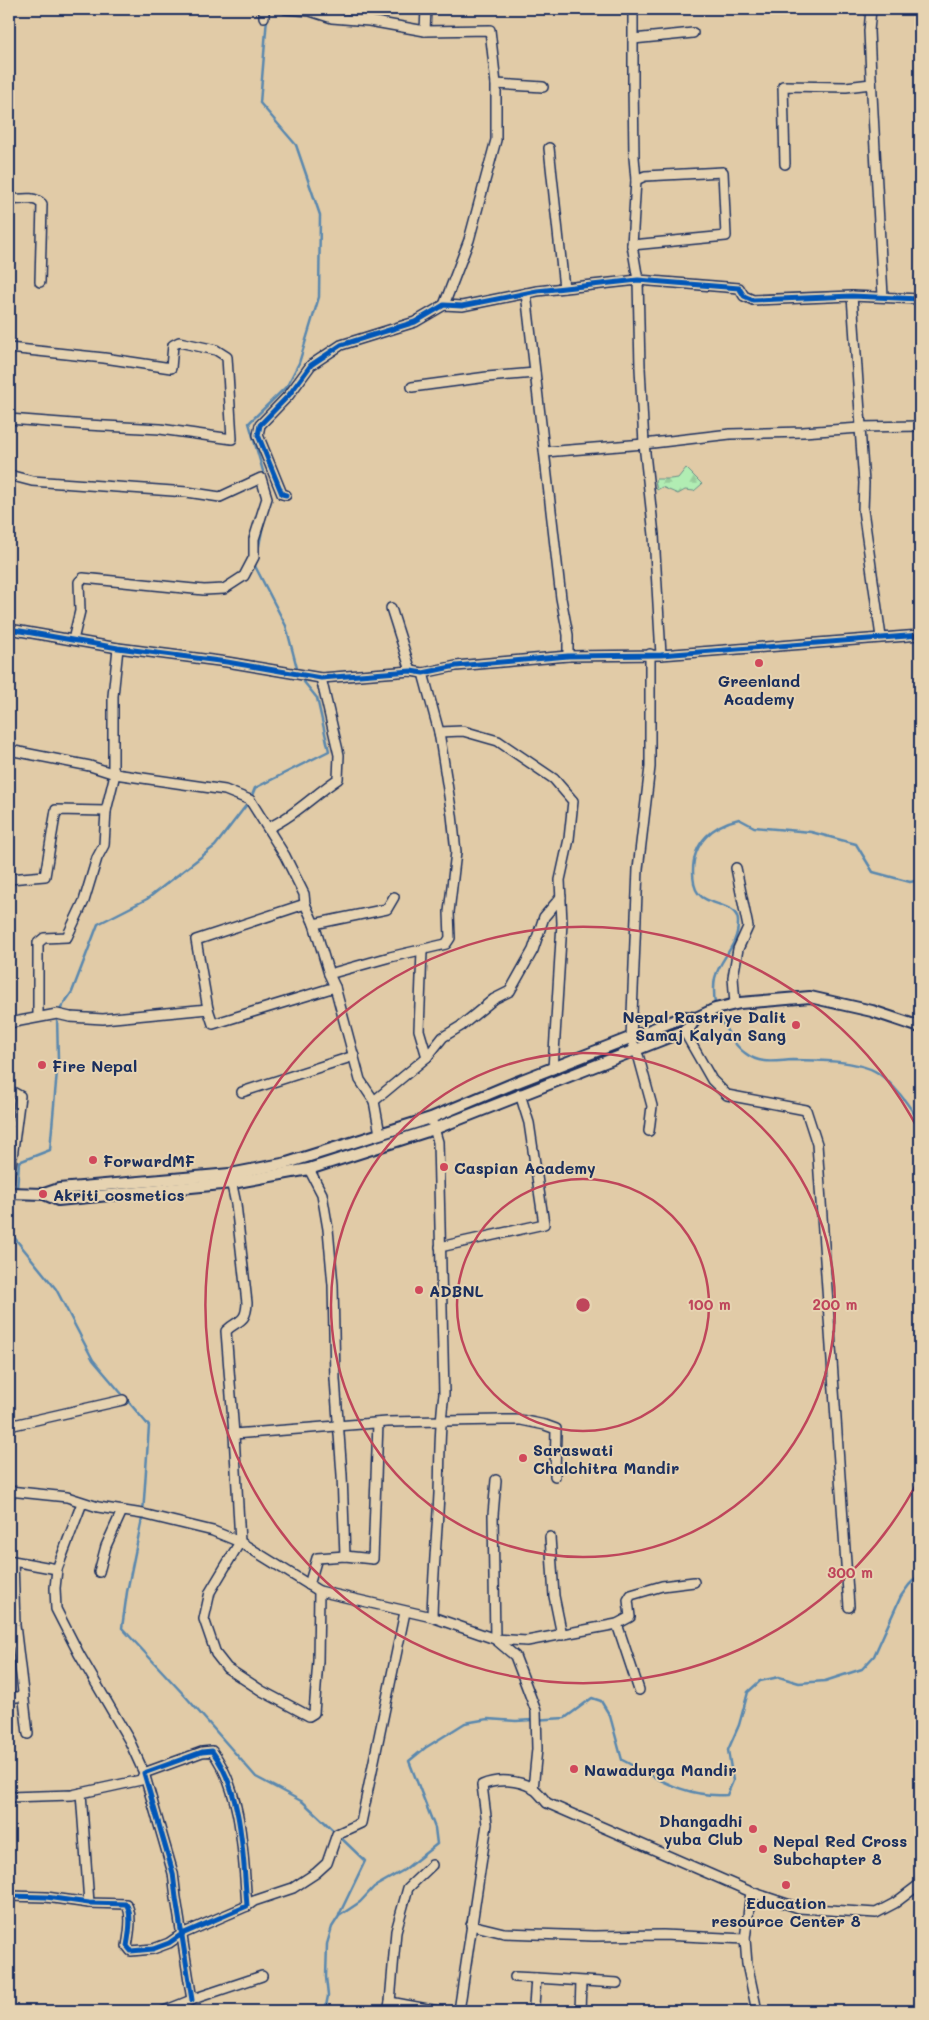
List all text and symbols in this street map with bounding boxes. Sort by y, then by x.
marker: Greenland Academy [753,657,765,669]
place label: Greenland Academy [718,670,800,709]
place label: Nepal Rastriye Dalit Samaj Kalyan Sang [622,1006,786,1045]
marker: Nepal Rastriye Dalit Samaj Kalyan Sang [790,1019,802,1031]
place label: Fire Nepal [52,1055,137,1076]
marker: Fire Nepal [36,1059,48,1071]
place label: ForwardMF [103,1150,195,1171]
marker: ForwardMF [87,1154,99,1166]
place label: Caspian Academy [454,1157,596,1178]
marker: Caspian Academy [438,1161,450,1173]
place label: Akriti cosmetics [53,1184,185,1205]
marker: Akriti cosmetics [37,1188,49,1200]
place label: ADBNL [429,1280,484,1301]
marker: ADBNL [413,1284,425,1296]
text: 100 m [687,1294,731,1314]
text: 200 m [813,1294,858,1314]
centre of rings [574,1296,592,1314]
place label: Saraswati Chalchitra Mandir [533,1439,679,1478]
marker: Saraswati Chalchitra Mandir [517,1452,529,1464]
text: 300 m [827,1562,873,1582]
place label: Nawadurga Mandir [584,1759,737,1780]
marker: Nawadurga Mandir [568,1763,580,1775]
place label: Dhangadhi yuba Club [659,1810,743,1849]
marker: Dhangadhi yuba Club [747,1823,759,1835]
place label: Nepal Red Cross Subchapter 8 [773,1830,907,1869]
marker: Nepal Red Cross Subchapter 8 [757,1843,769,1855]
marker: Education resource Center 8 [780,1879,792,1891]
place label: Education resource Center 8 [711,1892,861,1931]

